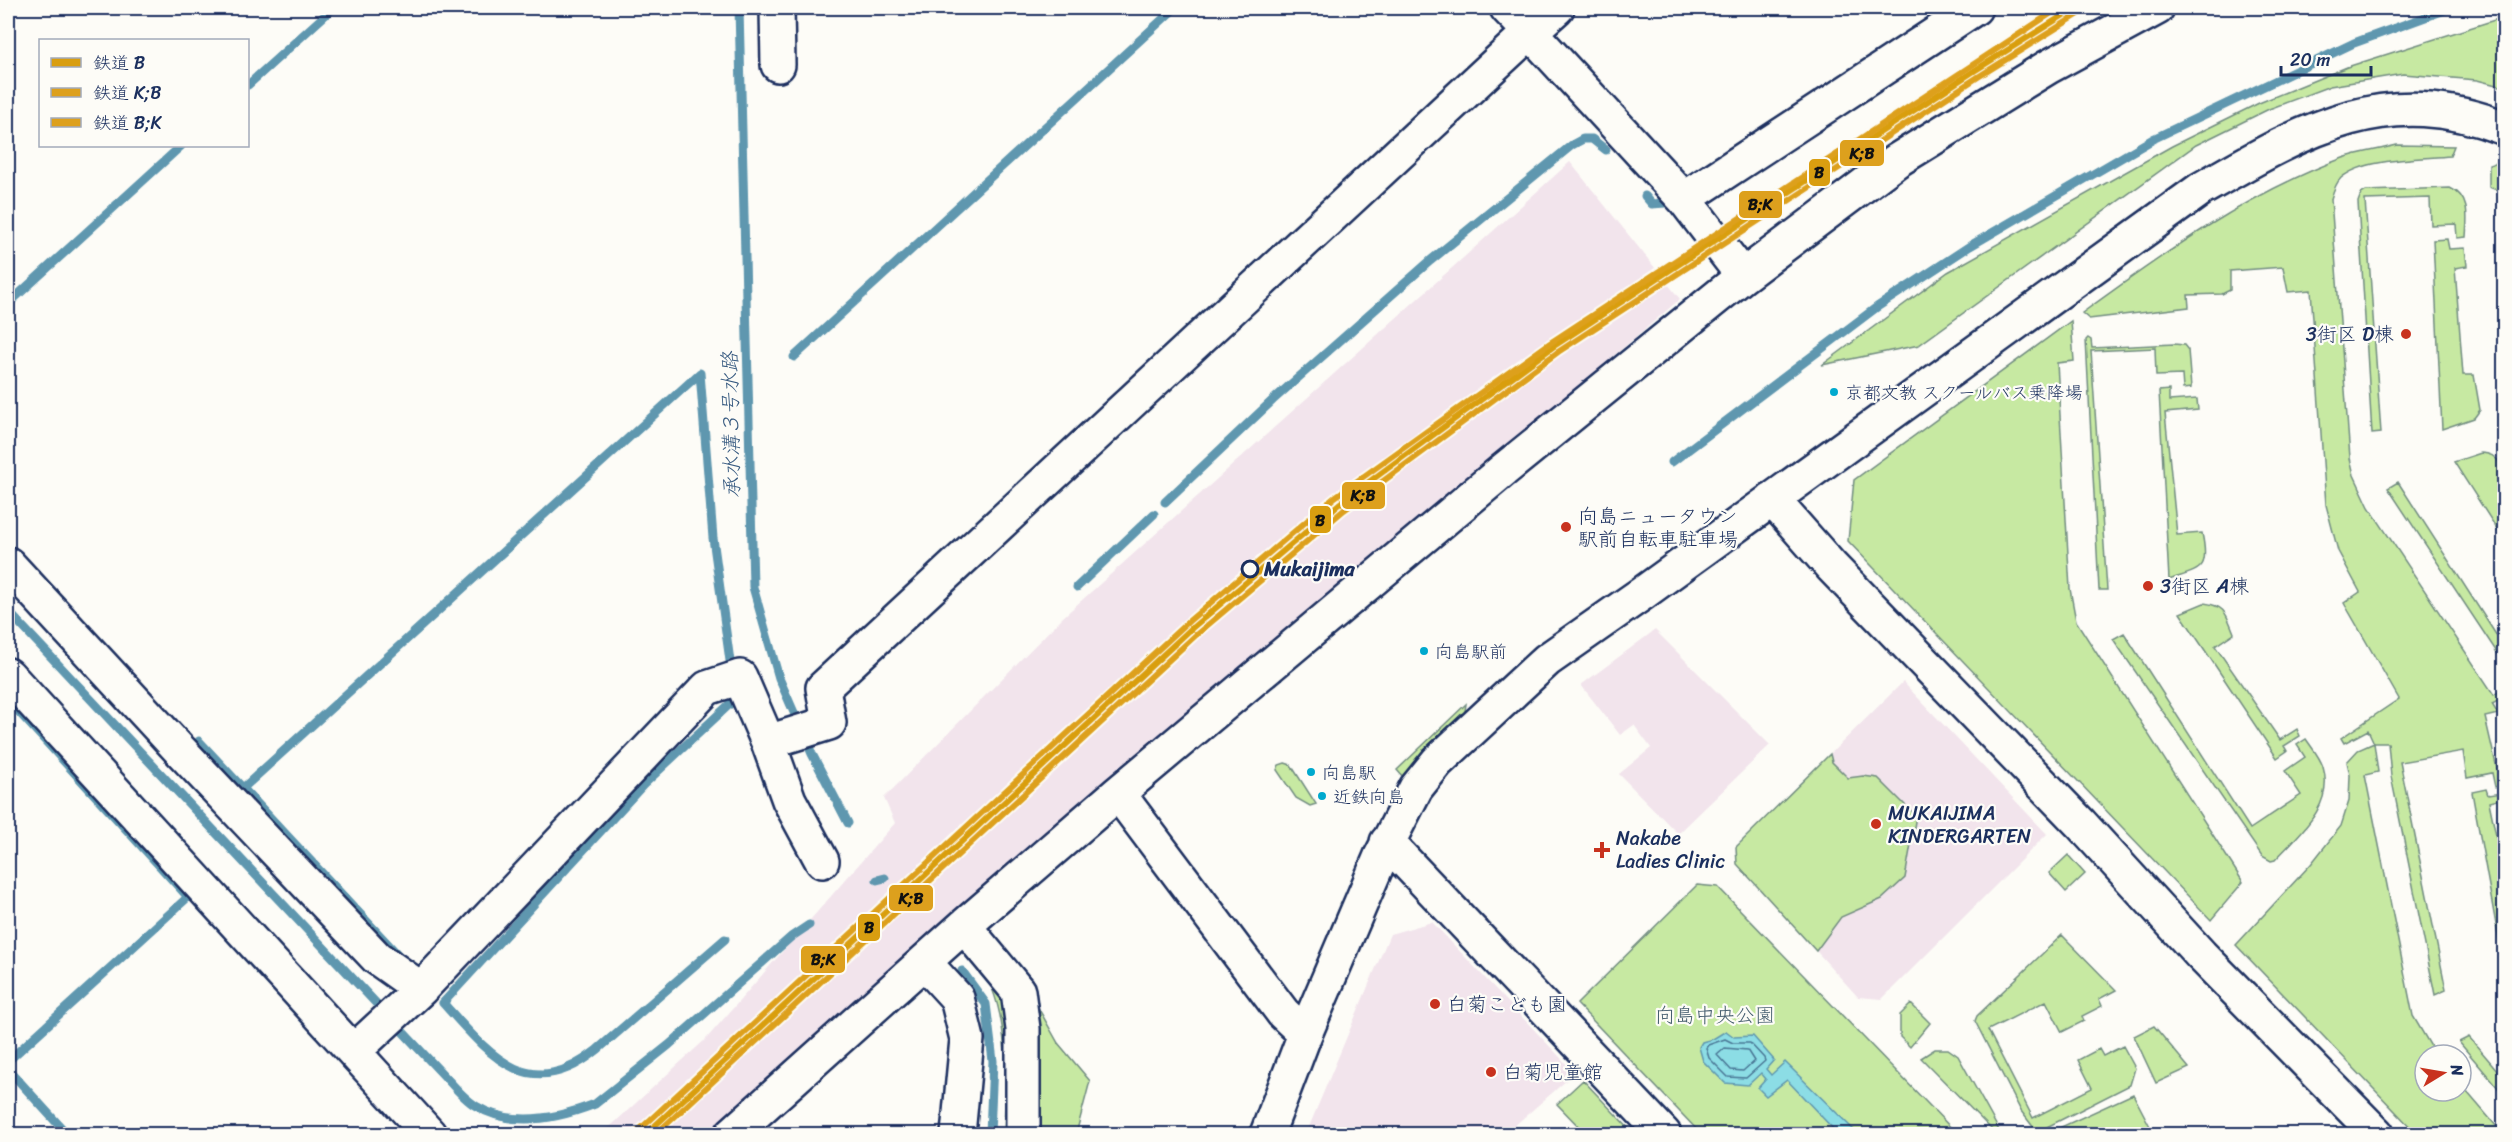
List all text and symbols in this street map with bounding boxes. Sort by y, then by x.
legend [39,39,249,147]
scale bar [2281,39,2371,77]
text: 20 m [2290,44,2330,76]
text: 鉄道 B [93,47,145,79]
text: 鉄道 K;B [93,77,162,109]
text: 鉄道 B;K [93,107,162,139]
line badge: K;B [1839,139,1885,167]
text: K;B [1849,139,1875,168]
line badge: B [1808,158,1831,187]
text: B [1814,158,1825,187]
line badge: B;K [1738,190,1783,219]
text: B;K [1748,190,1774,219]
place label: 3街区 D棟 [2306,317,2394,352]
marker: 3街区 D棟 [2399,327,2413,341]
water label: 承水溝３号水路 [711,350,751,499]
place label: 京都文教 スクールバス乗降場 [1845,377,2083,409]
marker: 京都文教 スクールバス乗降場 [1828,386,1840,398]
line badge: K;B [1341,481,1386,510]
text: K;B [1350,481,1376,510]
place label: 向島ニュータウン 駅前自転車駐車場 [1578,499,1738,557]
line badge: B [1309,505,1332,534]
text: B [1315,506,1326,535]
marker: 向島ニュータウン 駅前自転車駐車場 [1559,520,1573,534]
place label: Mukaijima [1263,552,1356,587]
marker: Mukaijima [1241,560,1259,578]
place label: 3街区 A棟 [2160,569,2249,604]
marker: 3街区 A棟 [2141,579,2155,593]
place label: 向島駅前 [1435,636,1507,668]
marker: 向島駅前 [1418,645,1430,657]
place label: 向島駅 [1322,757,1376,789]
marker: 向島駅 [1305,766,1317,778]
place label: 近鉄向島 [1333,781,1405,813]
marker: 近鉄向島 [1316,790,1328,802]
place label: MUKAIJIMA KINDERGARTEN [1888,796,2031,854]
marker: MUKAIJIMA KINDERGARTEN [1869,817,1883,831]
place label: Nakabe Ladies Clinic [1616,821,1725,879]
marker: Nakabe Ladies Clinic [1593,841,1611,859]
line badge: K;B [888,884,934,912]
text: K;B [898,884,924,913]
line badge: B [857,913,881,942]
text: B [864,913,875,942]
line badge: B;K [800,945,846,974]
text: B;K [811,945,837,974]
place label: 白菊こども園 [1447,987,1567,1022]
marker: 白菊こども園 [1428,997,1442,1011]
park label: 向島中央公園 [1655,998,1775,1033]
north arrow [2413,1043,2473,1103]
place label: 白菊児童館 [1503,1055,1603,1090]
text: N [2442,1061,2473,1079]
marker: 白菊児童館 [1484,1065,1498,1079]

